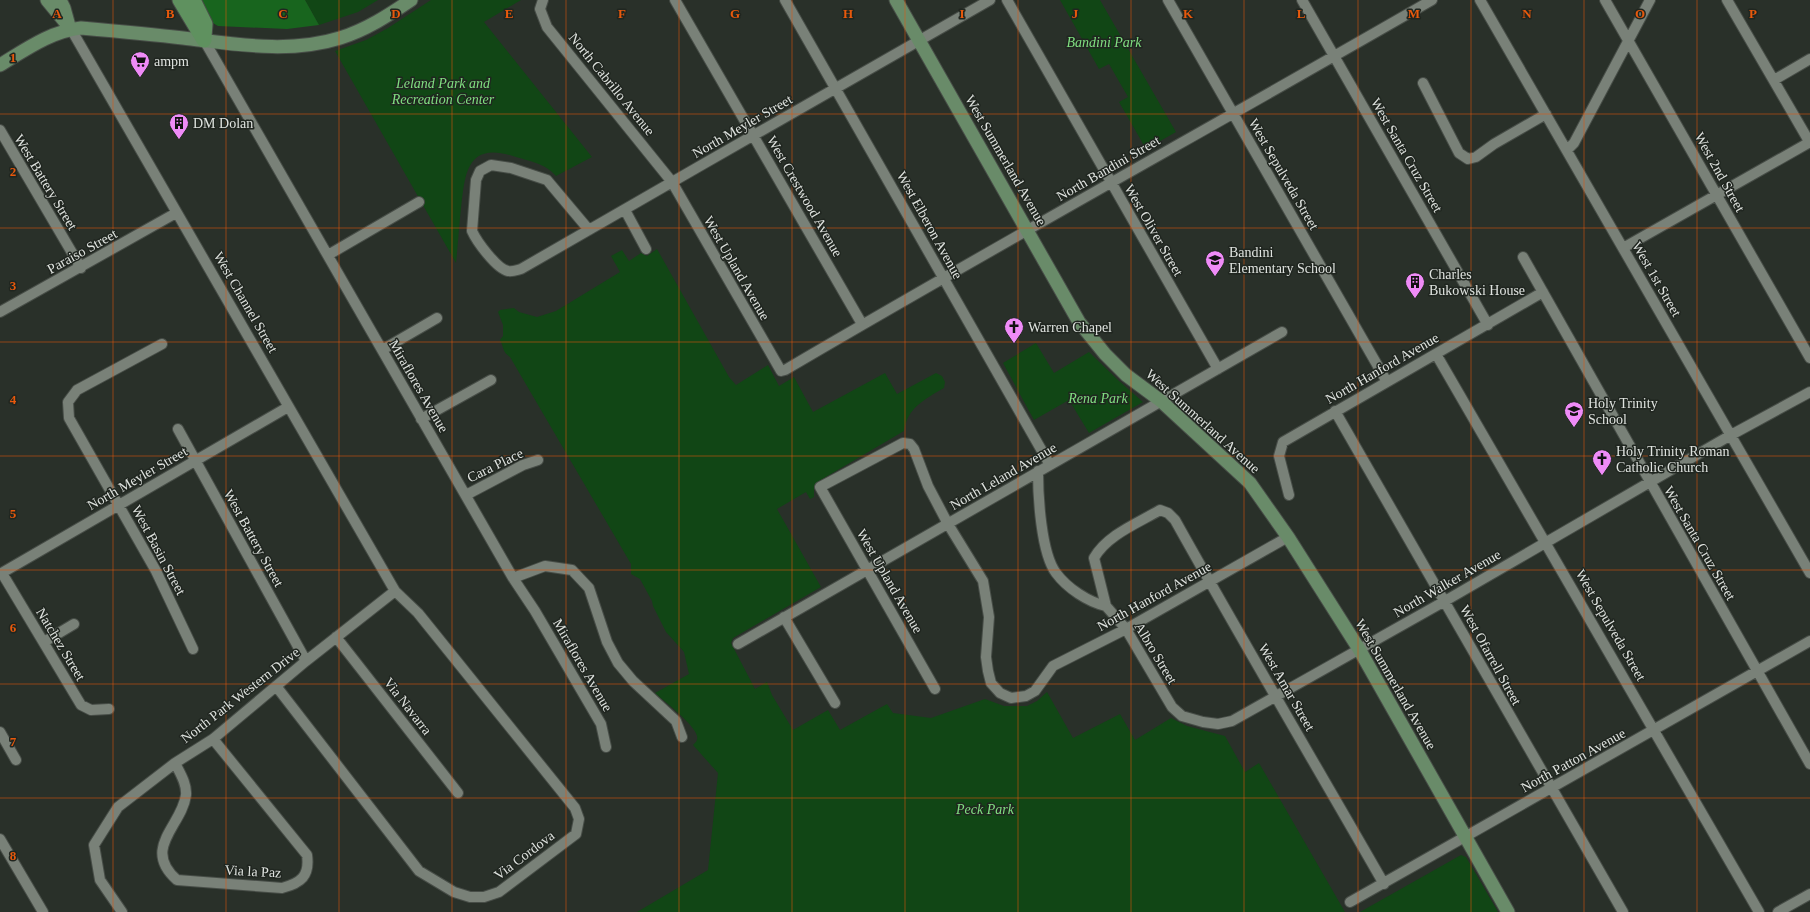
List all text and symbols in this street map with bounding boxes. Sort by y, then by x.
text: A [52,6,62,21]
text: B [166,6,175,21]
text: C [278,6,288,21]
text: D [391,6,401,21]
text: E [505,6,513,21]
text: F [618,6,626,21]
text: G [730,6,740,21]
text: H [843,6,853,21]
text: I [959,6,965,21]
text: J [1072,6,1079,21]
text: K [1183,6,1194,21]
text: L [1297,6,1306,21]
text: M [1408,6,1420,21]
text: N [1522,6,1532,21]
text: O [1635,6,1645,21]
text: P [1749,6,1757,21]
street label: North Cabrillo Avenue [566,30,657,138]
park label: Bandini Park [1066,35,1142,50]
text: 1 [10,50,16,65]
supermarket icon: ampm [129,50,151,78]
place label: ampm [154,54,189,69]
park label: Leland Park and Recreation Center [391,76,495,107]
street label: North Meyler Street [690,92,795,161]
street label: West Summerland Avenue [962,92,1049,228]
street label: West Santa Cruz Street [1368,96,1445,215]
building icon: DM Dolan [168,112,190,140]
place label: DM Dolan [193,116,253,131]
street label: West Sepulveda Street [1246,116,1322,232]
street label: West 2nd Street [1692,130,1748,215]
street label: West Battery Street [11,132,80,233]
street label: West Crestwood Avenue [764,133,845,259]
street label: North Bandini Street [1054,133,1163,204]
text: 2 [10,164,16,179]
street label: West Elberon Avenue [894,169,965,282]
street label: West Oliver Street [1121,182,1186,279]
street label: West Upland Avenue [701,214,772,323]
street label: Paraiso Street [45,226,120,277]
street label: West 1st Street [1629,239,1684,319]
place label: Bandini Elementary School [1229,245,1336,276]
street label: West Channel Street [211,249,281,355]
school or university icon: Bandini Elementary School [1204,249,1226,277]
place label: Charles Bukowski House [1429,267,1525,298]
building icon: Charles Bukowski House [1404,271,1426,299]
text: 3 [10,278,17,293]
church icon: Warren Chapel [1003,316,1025,344]
place label: Warren Chapel [1028,320,1112,335]
street label: North Hanford Avenue [1323,330,1441,407]
street label: Miraflores Avenue [386,337,451,435]
street label: West Summerland Avenue [1143,366,1263,476]
park label: Rena Park [1067,391,1129,406]
text: 4 [10,392,17,407]
place label: Holy Trinity School [1588,396,1658,427]
school or university icon: Holy Trinity School [1563,400,1585,428]
street label: North Leland Avenue [947,440,1059,513]
street label: North Meyler Street [85,444,190,513]
place label: Holy Trinity Roman Catholic Church [1616,444,1730,475]
street label: Cara Place [465,446,526,485]
church icon: Holy Trinity Roman Catholic Church [1591,448,1613,476]
street label: West Santa Cruz Street [1661,484,1738,603]
street label: West Battery Street [221,487,286,589]
street label: West Basin Street [129,503,189,598]
text: 5 [10,506,17,521]
street label: West Upland Avenue [854,527,925,636]
street label: North Walker Avenue [1391,547,1503,620]
street label: North Hanford Avenue [1095,559,1214,634]
street label: West Sepulveda Street [1573,567,1649,683]
street label: West Ofarrell Street [1457,603,1524,708]
street label: Natchez Street [33,605,88,683]
street label: Miraflores Avenue [550,616,615,714]
street label: West Summerland Avenue [1352,616,1439,752]
text: 6 [10,620,17,635]
street label: Albro Street [1131,620,1180,687]
street label: West Amar Street [1255,641,1318,734]
street label: North Park Western Drive [178,645,302,746]
street label: Via Navarra [381,675,435,738]
street label: North Patton Avenue [1518,725,1628,795]
text: 7 [10,734,17,749]
park label: Peck Park [955,802,1015,817]
street label: Via Cordova [491,828,558,883]
text: 8 [10,848,17,863]
street label: Via la Paz [224,863,282,880]

